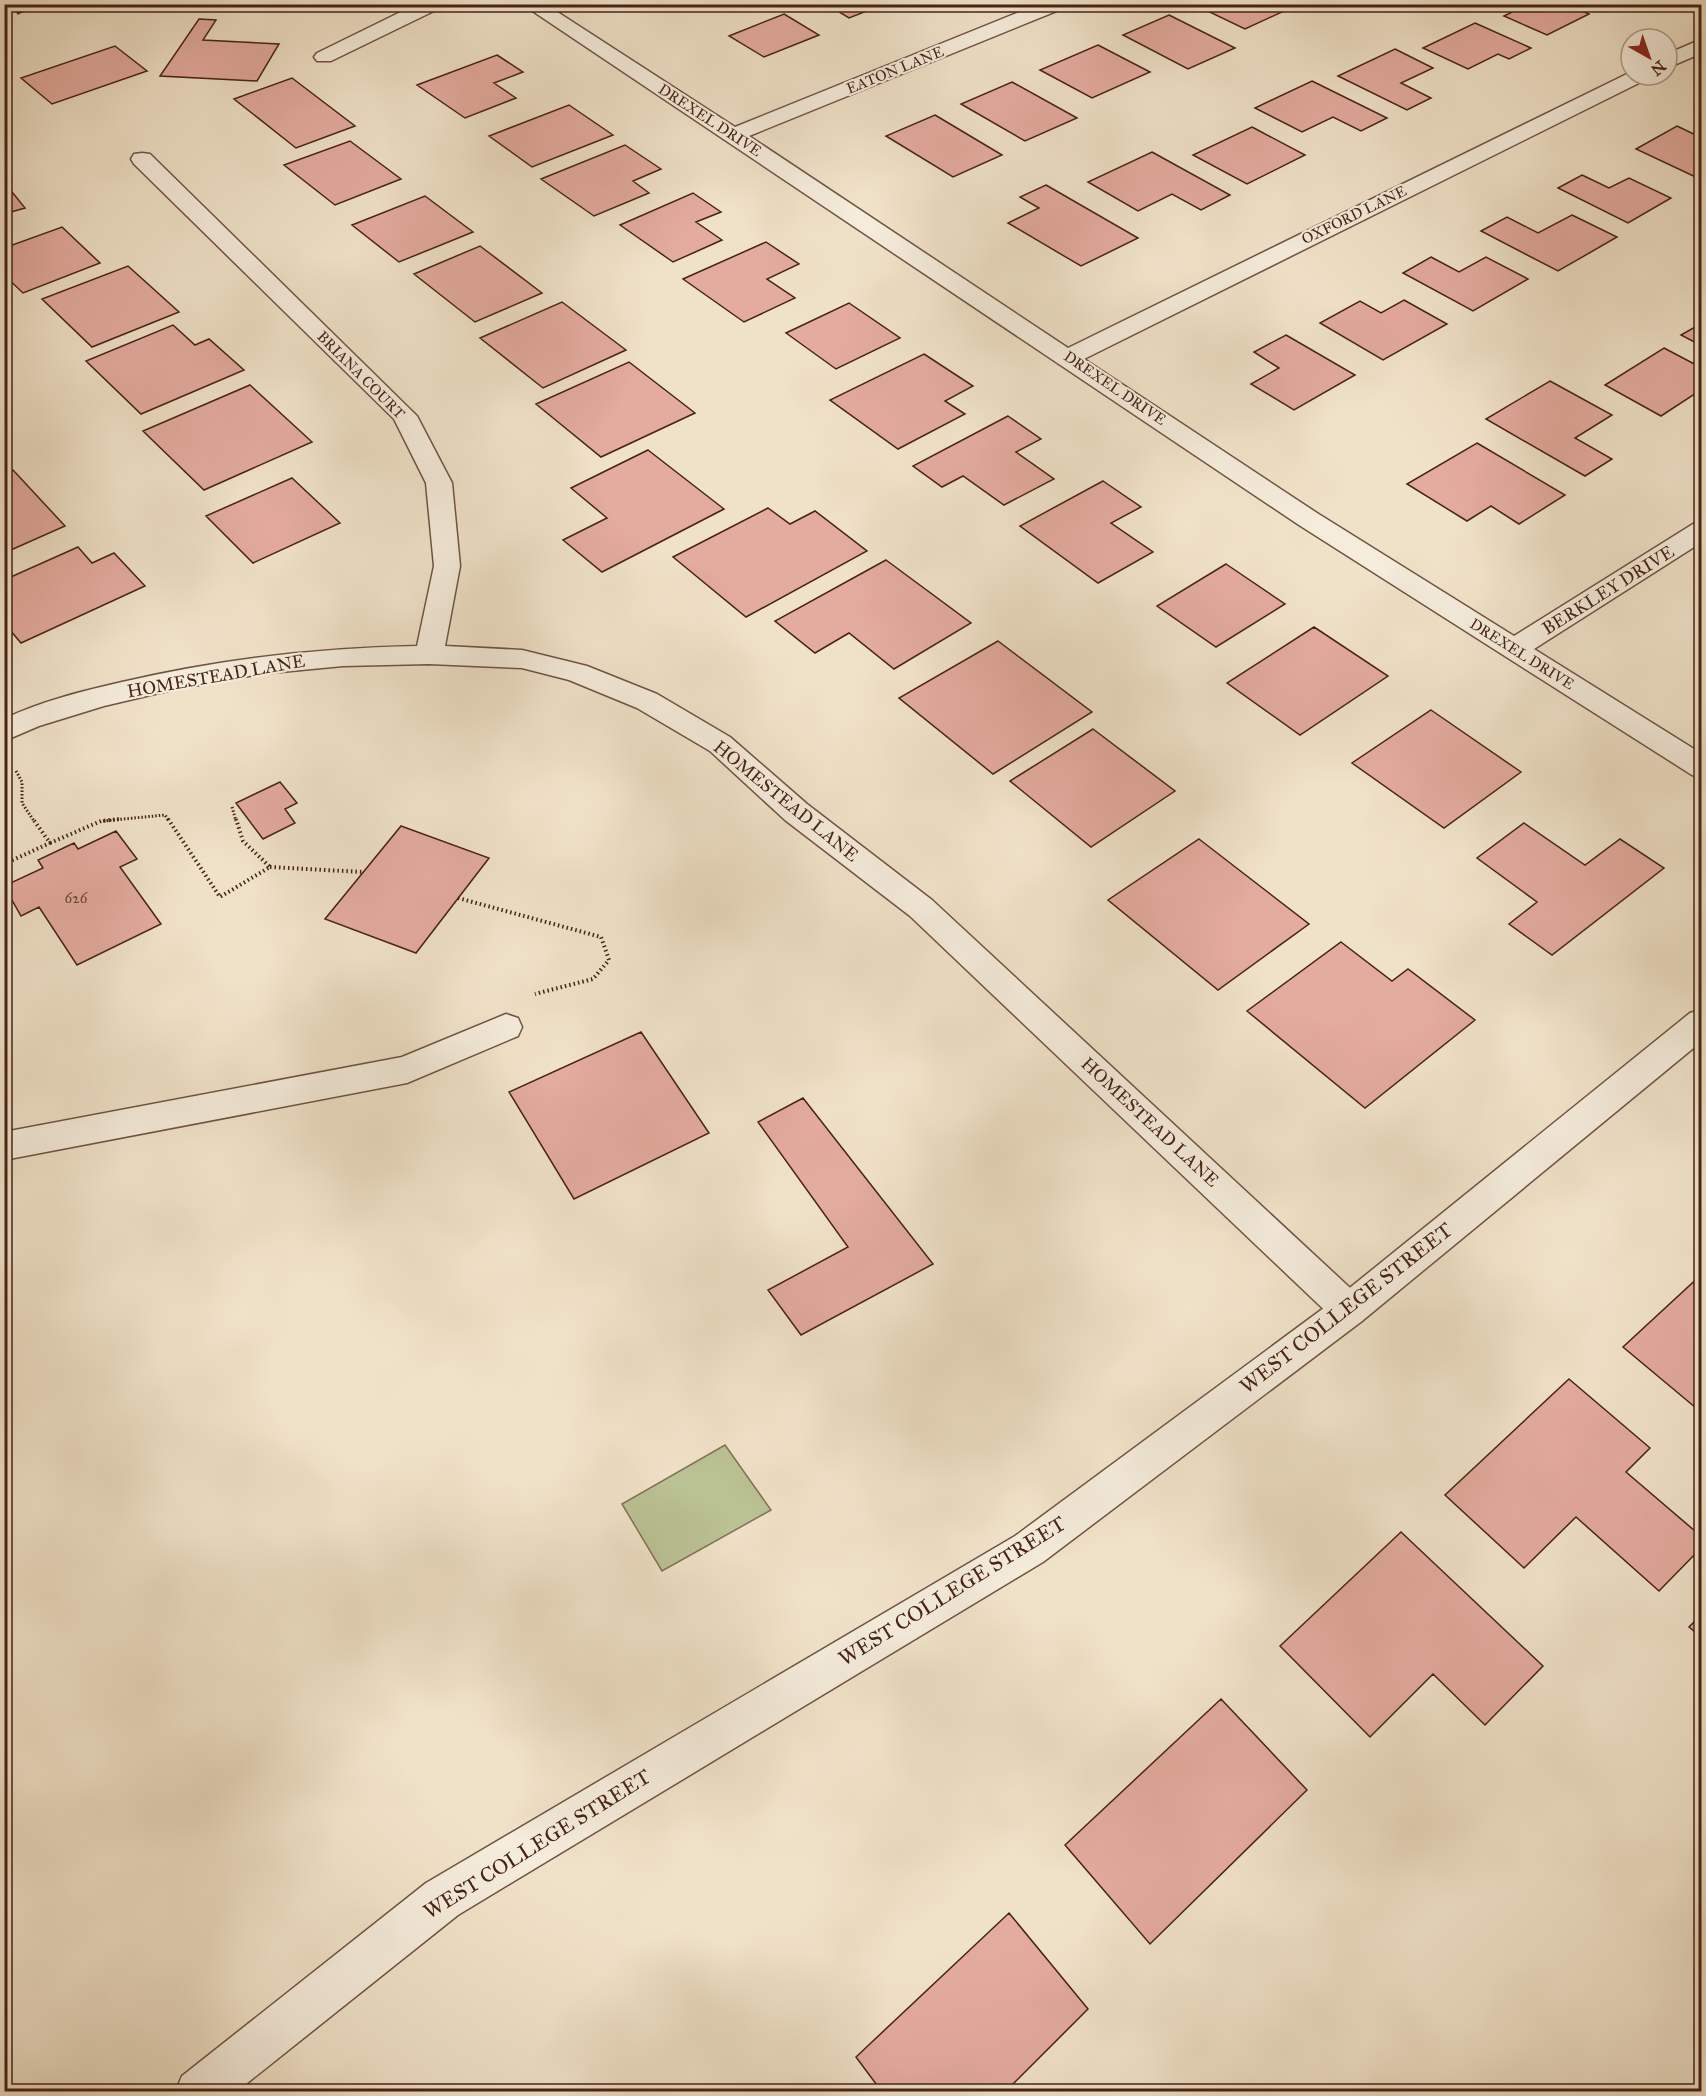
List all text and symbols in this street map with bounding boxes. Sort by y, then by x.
north arrow [1619,27,1679,87]
street label: EATON LANE [844,42,946,98]
text: N [1647,56,1670,80]
street label: DREXEL DRIVE [655,80,765,160]
street label: OXFORD LANE [1299,182,1410,248]
street label: BRIANA COURT [313,327,409,423]
street label: DREXEL DRIVE [1060,347,1170,429]
street label: BERKLEY DRIVE [1538,541,1678,639]
street label: DREXEL DRIVE [1467,615,1578,693]
street label: HOMESTEAD LANE [125,650,307,702]
street label: HOMESTEAD LANE [709,736,863,866]
house number: 626 [65,889,89,907]
street label: HOMESTEAD LANE [1077,1052,1223,1192]
street label: WEST COLLEGE STREET [1234,1217,1458,1399]
street label: WEST COLLEGE STREET [834,1510,1070,1672]
street label: WEST COLLEGE STREET [419,1763,655,1925]

